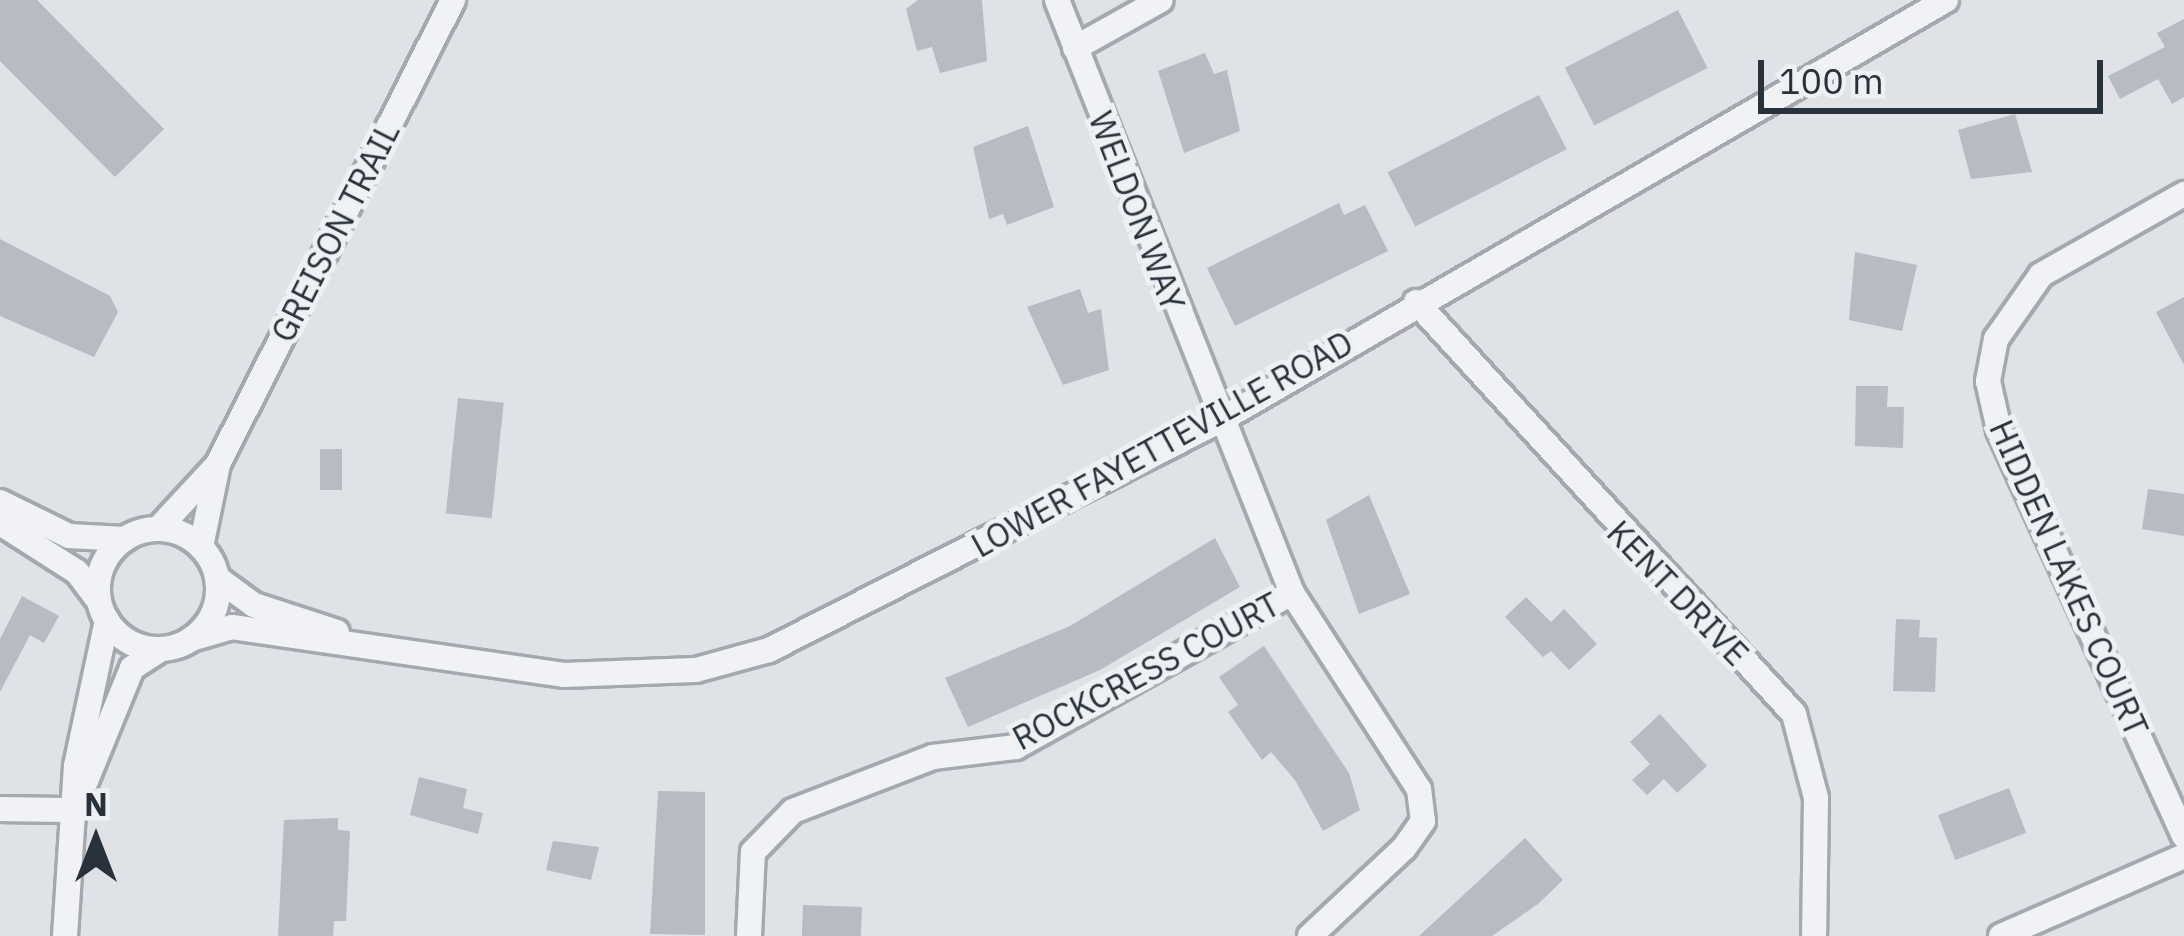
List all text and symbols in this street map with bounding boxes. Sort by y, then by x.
scale bar [1764,36,2109,110]
text: 100 m [1779,57,1884,104]
street label: WELDON WAY [1081,106,1193,316]
street label: GREISON TRAIL [263,116,407,348]
street label: LOWER FAYETTEVILLE ROAD [965,323,1359,565]
street label: HIDDEN LAKES COURT [1981,414,2157,742]
street label: KENT DRIVE [1599,512,1757,674]
street label: ROCKCRESS COURT [1006,584,1286,758]
north arrow [36,780,156,900]
text: N [84,782,108,825]

